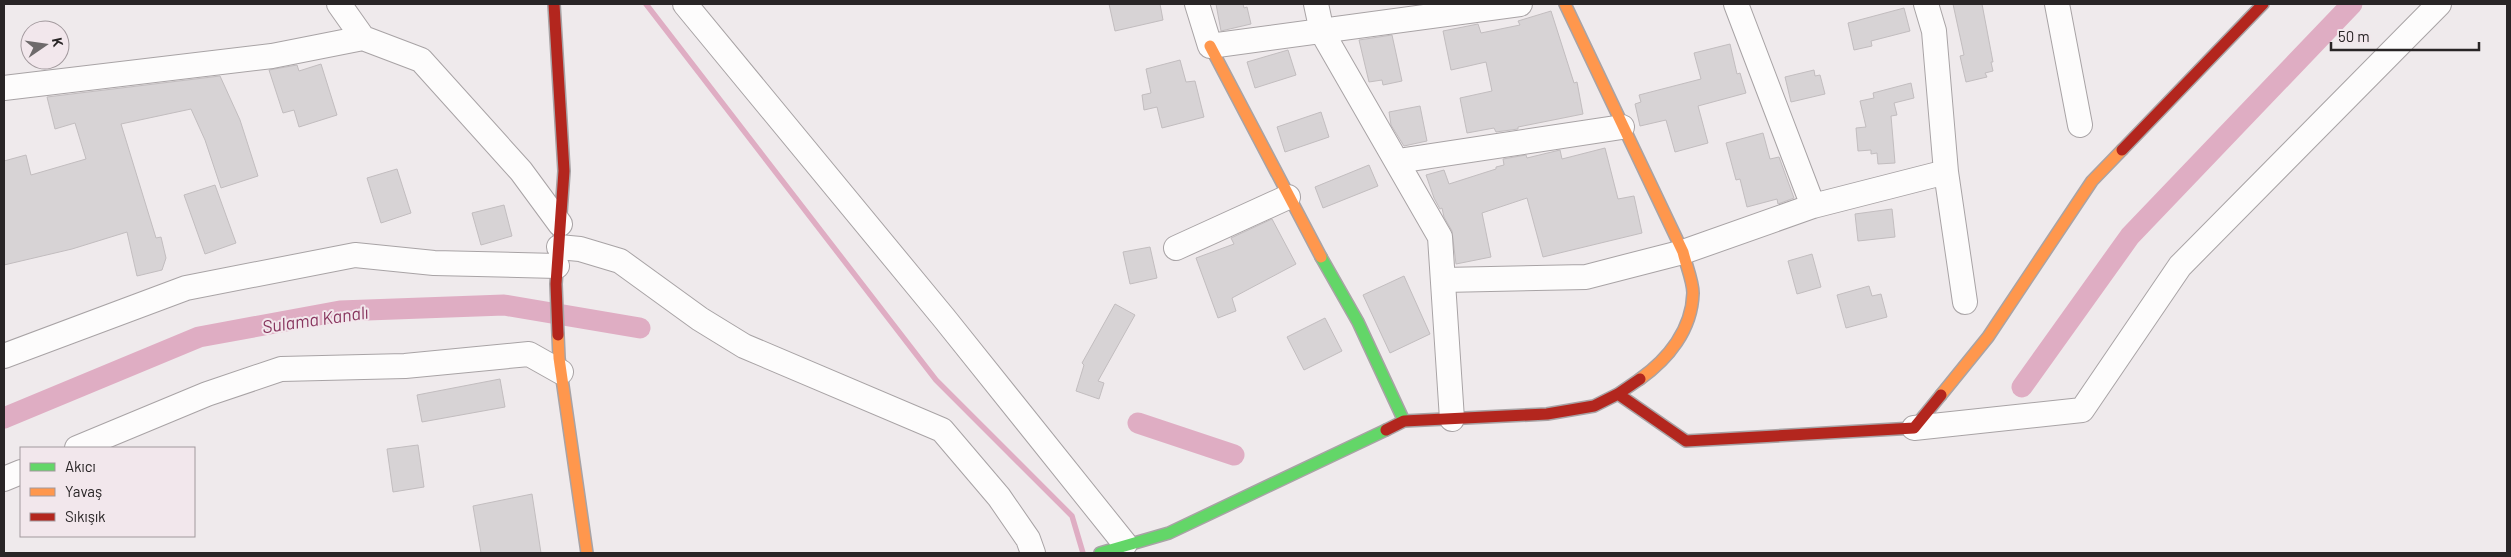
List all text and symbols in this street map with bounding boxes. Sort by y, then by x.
north arrow [20,20,70,70]
scale bar [2331,20,2478,52]
text: 50 m [2338,27,2370,45]
text: K [49,36,67,48]
water label: Sulama Kanalı [260,301,370,337]
legend [20,447,195,537]
text: Akıcı [65,457,96,475]
text: Yavaş [65,482,102,500]
text: Sıkışık [65,507,106,525]

